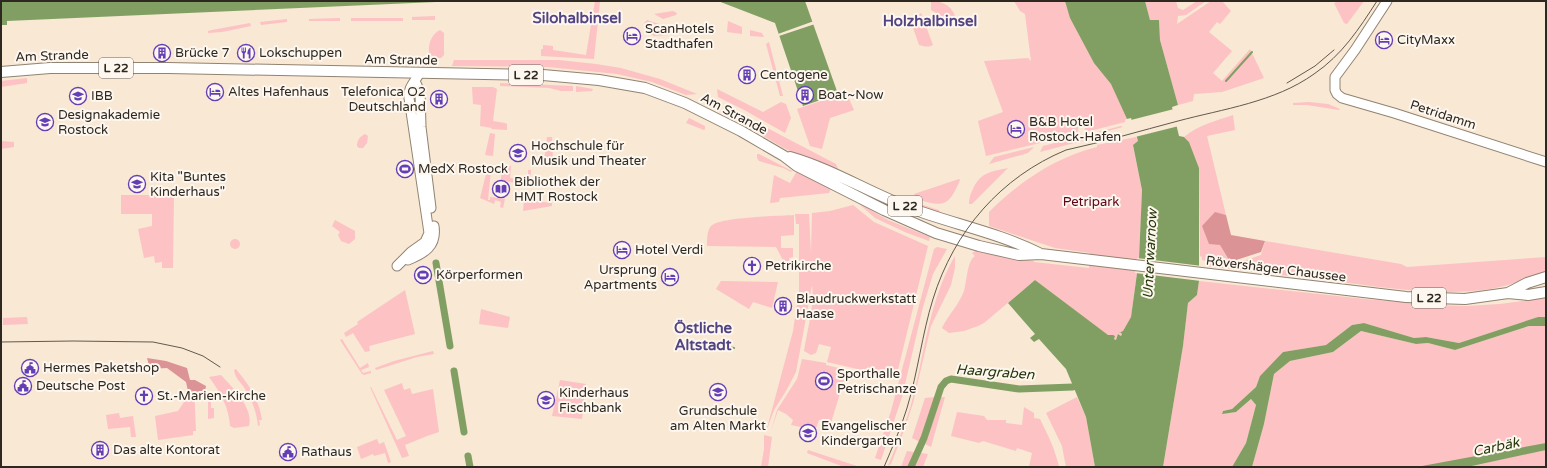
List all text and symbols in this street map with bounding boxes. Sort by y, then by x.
district label: Silohalbinsel [533,9,621,27]
district label: Holzhalbinsel [883,12,977,30]
place label: ScanHotels Stadthafen [645,21,714,52]
hotel icon: ScanHotels Stadthafen [622,26,642,46]
hotel icon: CityMaxx [1374,30,1394,50]
place label: CityMaxx [1397,32,1455,48]
building icon: Brücke 7 [152,43,172,63]
restaurant icon: Lokschuppen [236,43,256,63]
place label: Brücke 7 [175,45,230,61]
place label: Lokschuppen [259,45,342,61]
street label: Am Strande [15,47,89,65]
street label: Am Strande [364,51,438,69]
road number: L 22 [99,58,133,78]
road number: L 22 [509,65,543,85]
building icon: Centogene [737,65,757,85]
place label: Centogene [760,67,828,83]
hotel icon: Altes Hafenhaus [205,82,225,102]
place label: Altes Hafenhaus [228,84,329,100]
place label: Telefonica O2 Deutschland [341,84,426,115]
building icon: Boat~Now [795,85,815,105]
school or university icon: IBB [68,86,88,106]
place label: Boat~Now [818,87,884,103]
place label: IBB [91,88,113,104]
building icon: Telefonica O2 Deutschland [429,89,449,109]
street label: Am Strande [698,90,770,138]
street label: Petridamm [1408,97,1478,133]
place label: Designakademie Rostock [58,107,160,138]
school or university icon: Designakademie Rostock [35,112,55,132]
place label: B&B Hotel Rostock-Hafen [1029,114,1121,145]
hotel icon: B&B Hotel Rostock-Hafen [1006,119,1026,139]
place label: Hochschule für Musik und Theater [531,138,646,169]
school or university icon: Hochschule für Musik und Theater [508,143,528,163]
sports icon: MedX Rostock [395,159,415,179]
place label: MedX Rostock [418,161,508,177]
place label: Kita "Buntes Kinderhaus" [150,169,226,200]
school or university icon: Kita "Buntes Kinderhaus" [127,174,147,194]
place label: Bibliothek der HMT Rostock [514,174,600,205]
library icon: Bibliothek der HMT Rostock [491,179,511,199]
park label: Petripark [1063,194,1119,210]
road number: L 22 [888,196,922,216]
water label: Unterwarnow [1139,207,1161,299]
hotel icon: Hotel Verdi [612,240,632,260]
place label: Hotel Verdi [635,242,703,258]
street label: Rövershäger Chaussee [1205,252,1347,286]
church icon: Petrikirche [742,256,762,276]
place label: Petrikirche [765,258,831,274]
place label: Ursprung Apartments [584,262,657,293]
sports icon: Körperformen [413,265,433,285]
place label: Körperformen [436,267,523,283]
hotel icon: Ursprung Apartments [660,267,680,287]
road number: L 22 [1412,288,1446,308]
place label: Blaudruckwerkstatt Haase [796,291,916,322]
building icon: Blaudruckwerkstatt Haase [773,296,793,316]
district label: Östliche Altstadt [674,319,733,354]
public building icon: Hermes Paketshop [20,358,40,378]
place label: Hermes Paketshop [43,360,159,376]
water label: Haargraben [955,361,1035,383]
place label: Sporthalle Petrischanze [837,366,916,397]
sports icon: Sporthalle Petrischanze [814,371,834,391]
public building icon: Deutsche Post [13,376,33,396]
place label: Deutsche Post [36,378,125,394]
school or university icon: Grundschule am Alten Markt [708,382,728,402]
place label: Kinderhaus Fischbank [559,385,629,416]
church icon: St.-Marien-Kirche [134,386,154,406]
place label: St.-Marien-Kirche [157,388,266,404]
school or university icon: Kinderhaus Fischbank [536,390,556,410]
place label: Grundschule am Alten Markt [670,403,766,434]
place label: Evangelischer Kindergarten [821,418,907,449]
school or university icon: Evangelischer Kindergarten [798,423,818,443]
water label: Carbäk [1471,433,1522,460]
building icon: Das alte Kontorat [90,440,110,460]
place label: Das alte Kontorat [113,442,220,458]
public building icon: Rathaus [278,442,298,462]
place label: Rathaus [301,444,352,460]

